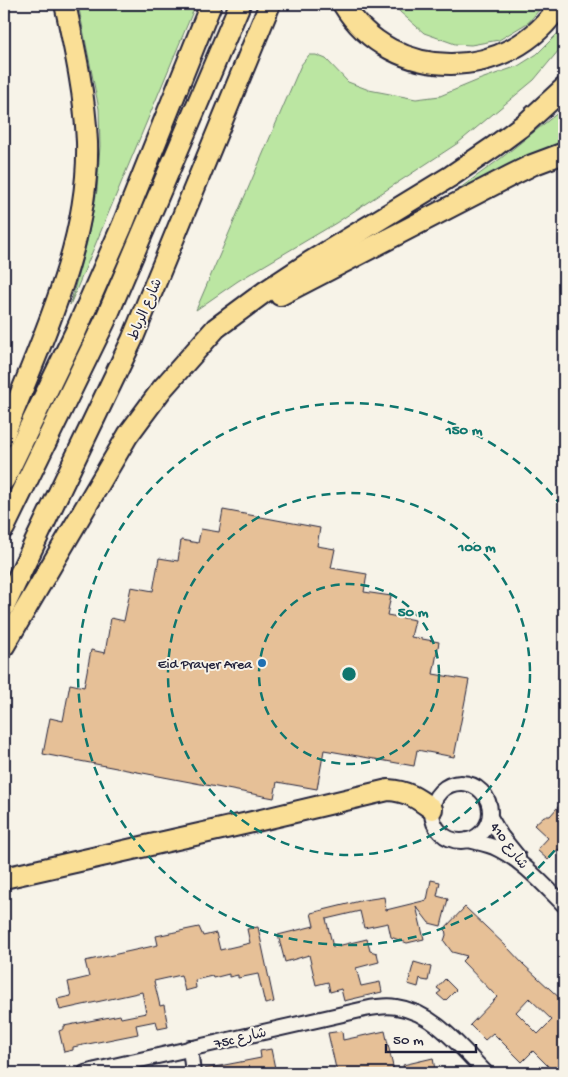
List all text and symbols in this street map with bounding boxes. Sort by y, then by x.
street label: شارع الرباط [126,277,167,343]
text: 150 m [445,422,483,440]
text: 100 m [457,539,496,557]
text: 50 m [398,604,429,622]
place label: Eid Prayer Area [158,657,253,674]
marker: Eid Prayer Area [256,657,268,669]
centre of rings [340,665,358,683]
street label: شارع 410 [485,820,531,873]
scale bar [386,1022,476,1054]
street label: 75c شارع [212,1025,268,1054]
text: 50 m [393,1032,424,1050]

